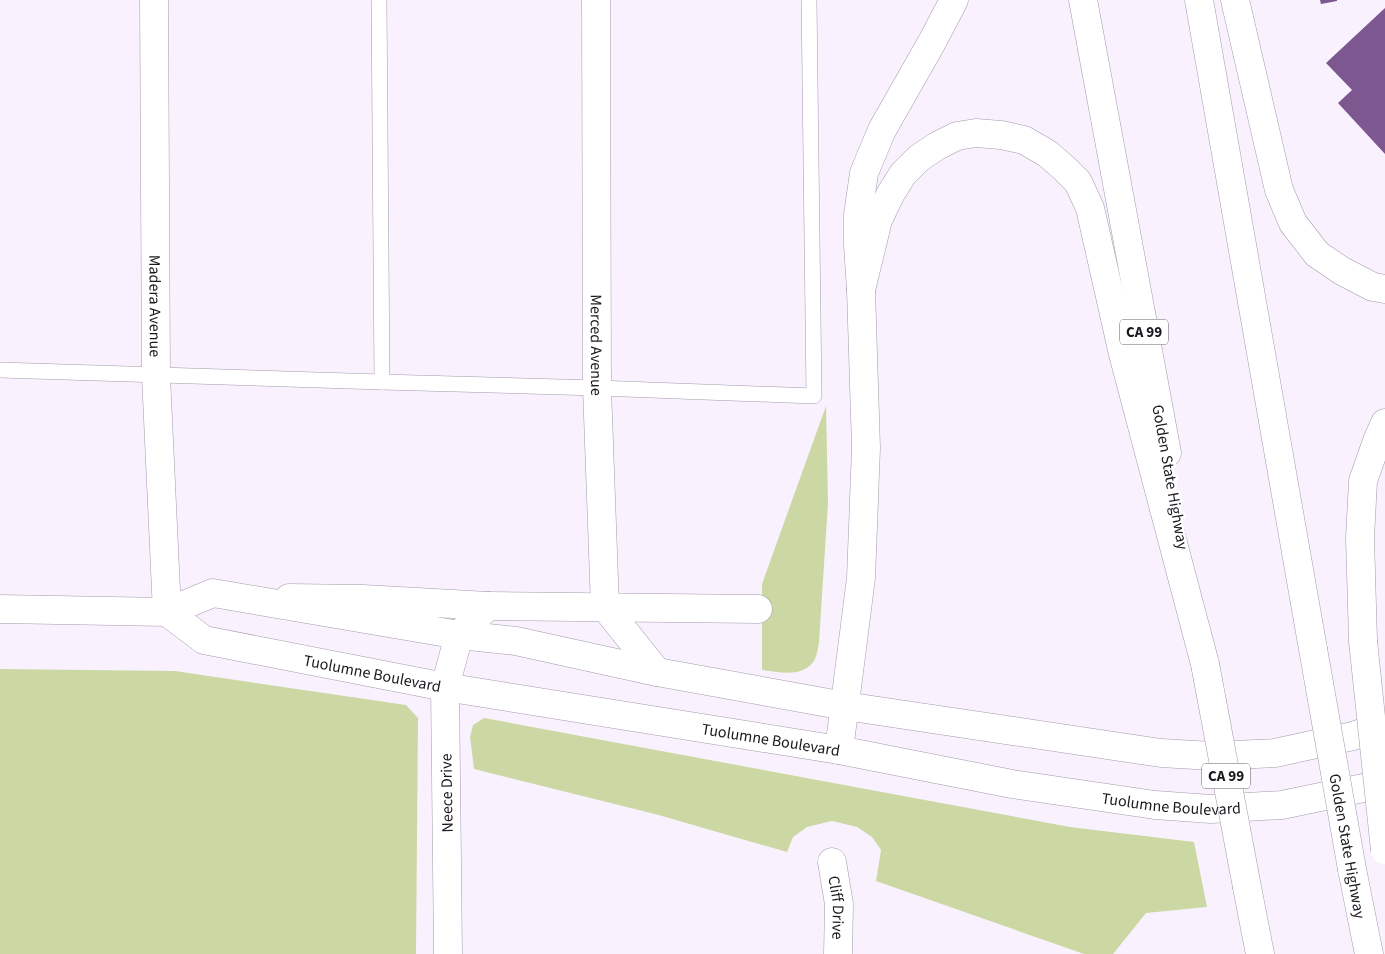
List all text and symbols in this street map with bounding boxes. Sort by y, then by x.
street label: Madera Avenue [143,255,166,357]
street label: Merced Avenue [585,294,607,396]
road number: CA 99 [1120,320,1168,344]
street label: Golden State Highway [1146,403,1194,552]
street label: Tuolumne Boulevard [302,650,443,698]
street label: Tuolumne Boulevard [700,718,841,762]
street label: Neece Drive [435,753,459,833]
road number: CA 99 [1202,764,1250,788]
street label: Golden State Highway [1323,772,1371,921]
street label: Tuolumne Boulevard [1100,787,1242,821]
street label: Cliff Drive [822,874,849,940]

